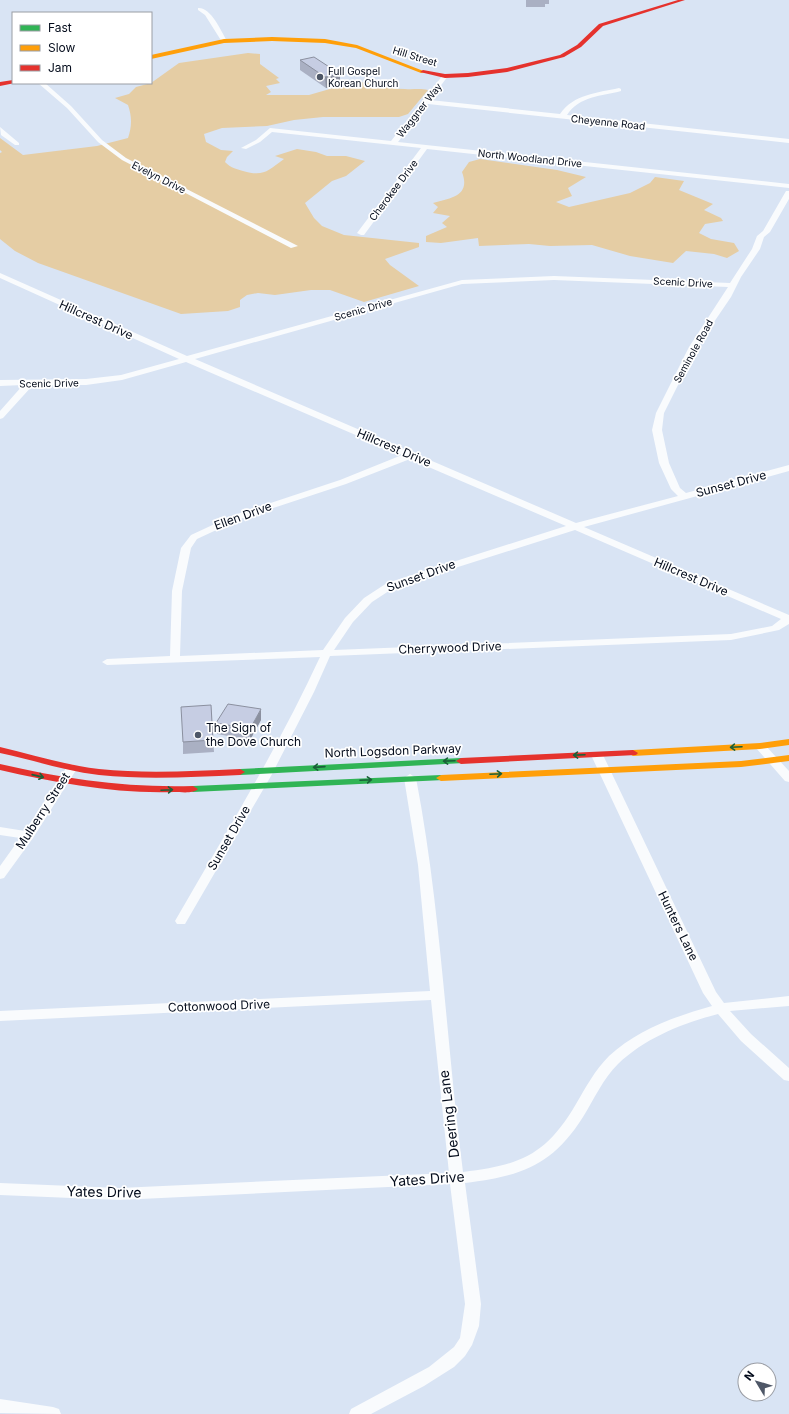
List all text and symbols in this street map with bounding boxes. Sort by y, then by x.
legend [12,12,152,84]
text: Fast [48,20,72,35]
text: Slow [48,40,76,55]
street label: Hill Street [391,44,439,69]
text: Jam [48,60,72,75]
place label: Full Gospel Korean Church [328,65,399,89]
marker: Full Gospel Korean Church [315,72,325,82]
street label: Waggner Way [394,80,444,140]
street label: Cheyenne Road [570,112,646,132]
street label: North Woodland Drive [477,147,583,169]
street label: Cherokee Drive [366,157,420,223]
street label: Evelyn Drive [130,158,188,196]
street label: Scenic Drive [653,274,713,290]
street label: Scenic Drive [333,295,393,323]
street label: Hillcrest Drive [57,297,135,343]
street label: Seminole Road [671,317,715,385]
street label: Scenic Drive [19,376,79,390]
street label: Hillcrest Drive [355,425,434,470]
street label: Sunset Drive [694,467,768,500]
street label: Ellen Drive [212,498,274,533]
street label: Hillcrest Drive [652,554,731,599]
street label: Sunset Drive [384,556,457,595]
street label: Cherrywood Drive [398,638,502,657]
place label: The Sign of the Dove Church [206,720,301,749]
marker: The Sign of the Dove Church [193,730,203,740]
street label: North Logsdon Parkway [324,741,462,760]
one-way arrow [730,744,743,751]
one-way arrow [573,752,586,759]
one-way arrow [443,757,456,765]
one-way arrow [313,763,326,770]
street label: Mulberry Street [12,769,73,852]
one-way arrow [489,771,502,778]
one-way arrow [31,773,44,780]
one-way arrow [359,777,372,784]
one-way arrow [160,786,173,794]
street label: Sunset Drive [204,803,253,873]
street label: Hunters Lane [655,888,702,963]
street label: Cottonwood Drive [168,996,270,1015]
street label: Deering Lane [435,1069,462,1159]
street label: Yates Drive [389,1167,465,1190]
street label: Yates Drive [66,1182,142,1201]
north arrow [737,1362,777,1402]
text: N [741,1368,757,1383]

